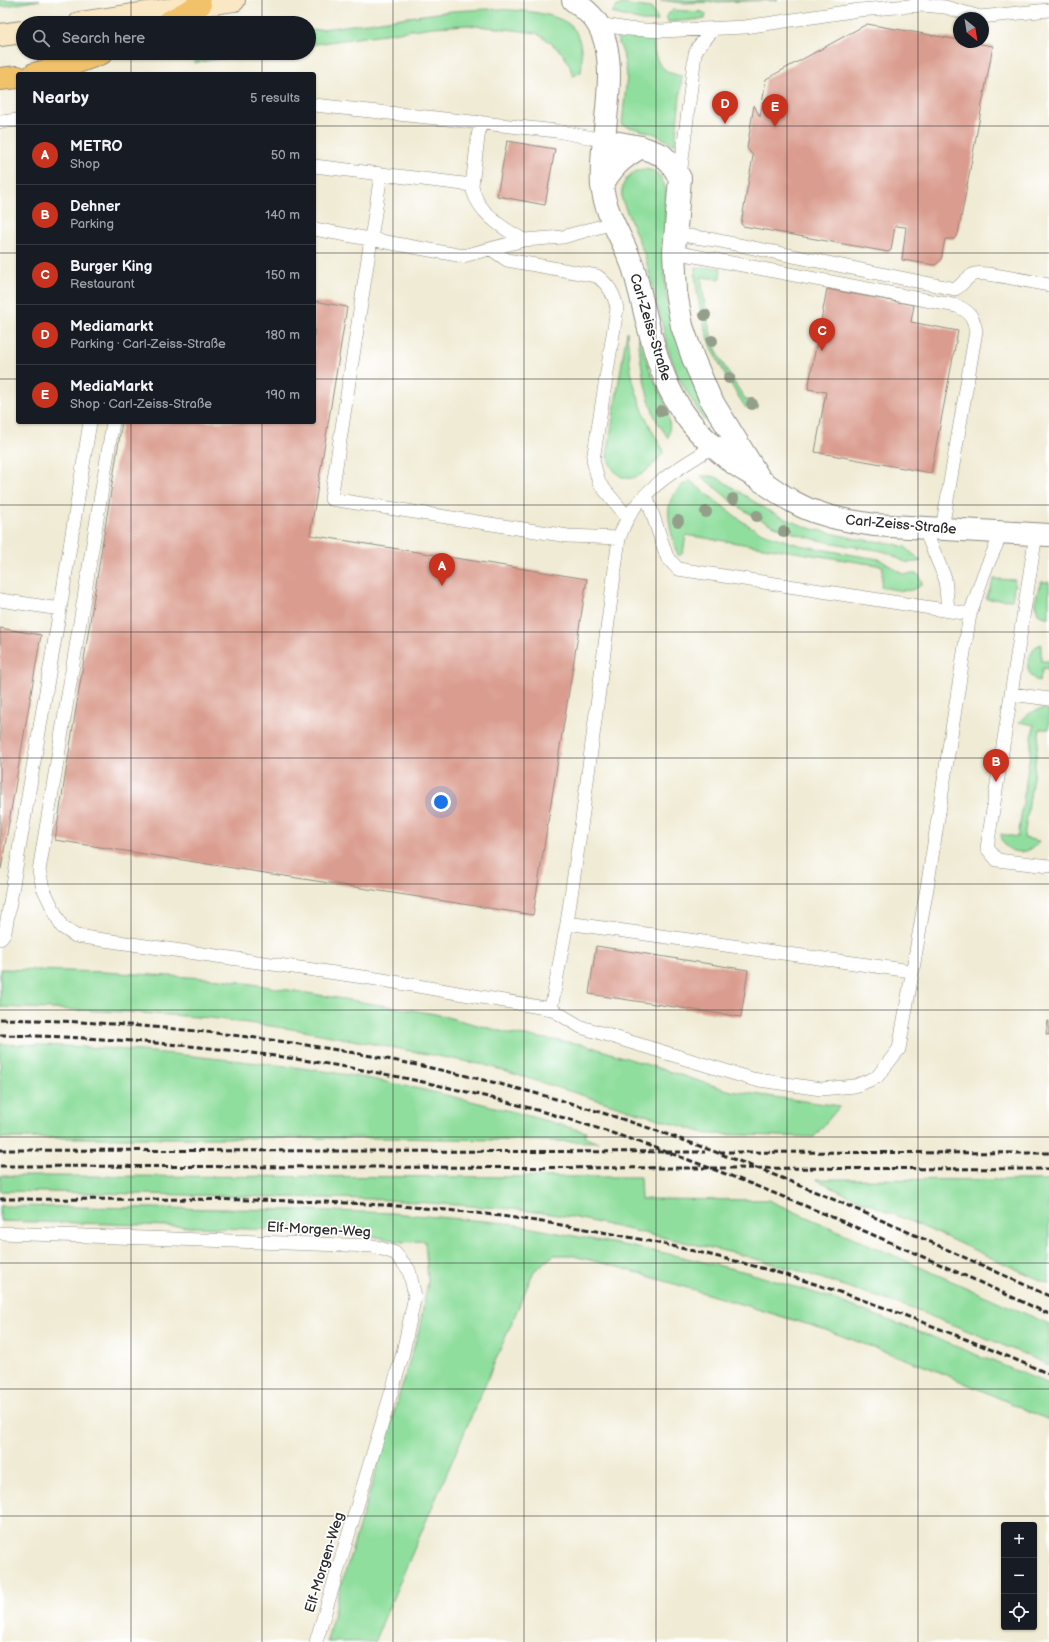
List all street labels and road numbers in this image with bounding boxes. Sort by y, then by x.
street label: Carl-Zeiss-Straße [626,271,675,383]
street label: Carl-Zeiss-Straße [845,511,957,538]
street label: Elf-Morgen-Weg [267,1218,371,1241]
street label: Elf-Morgen-Weg [301,1510,348,1614]

